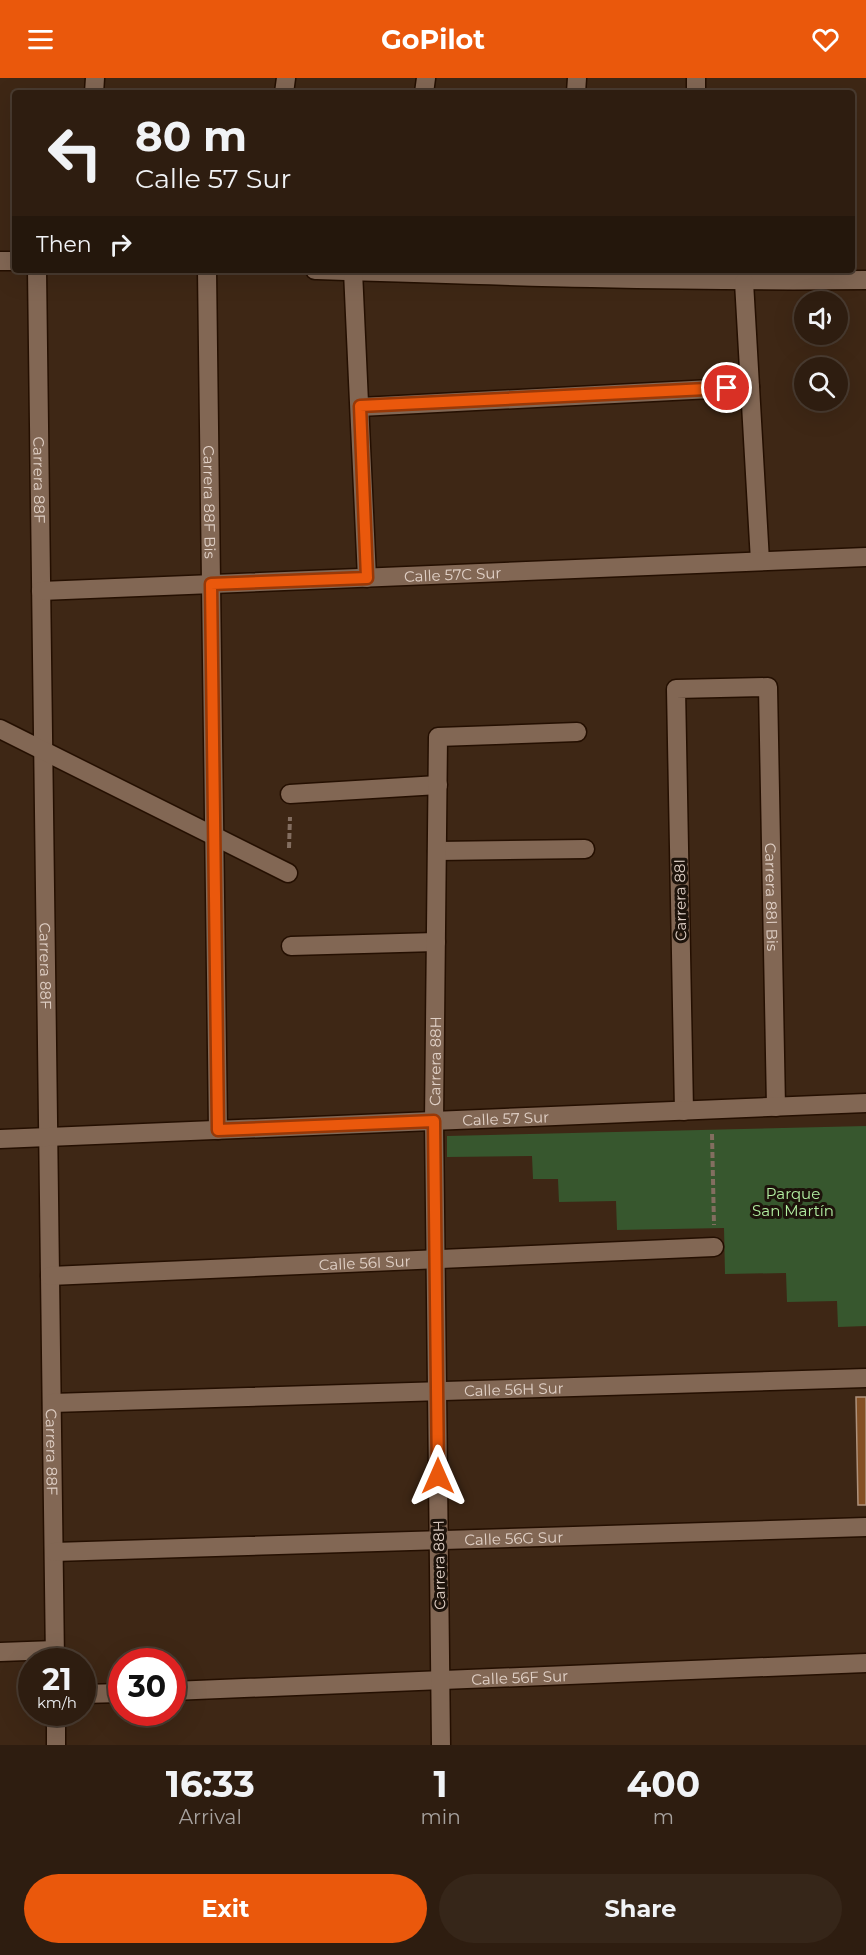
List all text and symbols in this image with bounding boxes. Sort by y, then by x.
icon: menu [24,23,57,56]
text: GoPilot [381,23,485,56]
icon: heart [809,23,842,56]
text: 80 m [135,110,247,162]
icon: left [36,114,114,192]
text: Calle 57 Sur [135,162,291,195]
icon: right [104,228,137,261]
text: Then [36,231,92,258]
map controls [794,291,848,411]
button: sound [794,291,848,345]
button: search [794,357,848,411]
pin [701,362,752,413]
icon: arrive [710,371,743,404]
street label: Carrera 88F [30,436,50,524]
street label: Carrera 88F Bis [200,445,220,559]
street label: Calle 57C Sur [404,563,502,586]
street label: Carrera 88I Bis [761,842,783,951]
street label: Carrera 88I [670,859,690,941]
street label: Carrera 88F [36,922,56,1010]
street label: Carrera 88H [425,1016,445,1106]
street label: Calle 57 Sur [462,1107,549,1129]
park label: Parque San Martín [752,1184,834,1220]
street label: Calle 56I Sur [318,1251,411,1274]
street label: Calle 56H Sur [464,1378,564,1400]
street label: Carrera 88F [42,1408,62,1496]
position arrow [406,1444,470,1508]
street label: Carrera 88H [429,1520,449,1610]
street label: Calle 56G Sur [464,1527,564,1549]
speed limit sign: 30 [108,1648,186,1726]
text: 21 [42,1661,72,1698]
street label: Calle 56F Sur [471,1666,569,1688]
text: km/h [37,1693,77,1712]
text: 16:33 [166,1762,255,1806]
text: 1 [434,1762,448,1806]
text: 400 [626,1762,700,1806]
text: Arrival [179,1805,242,1829]
text: min [421,1805,461,1829]
text: m [653,1805,674,1829]
button: Exit [24,1874,427,1943]
button: Share [439,1874,842,1943]

